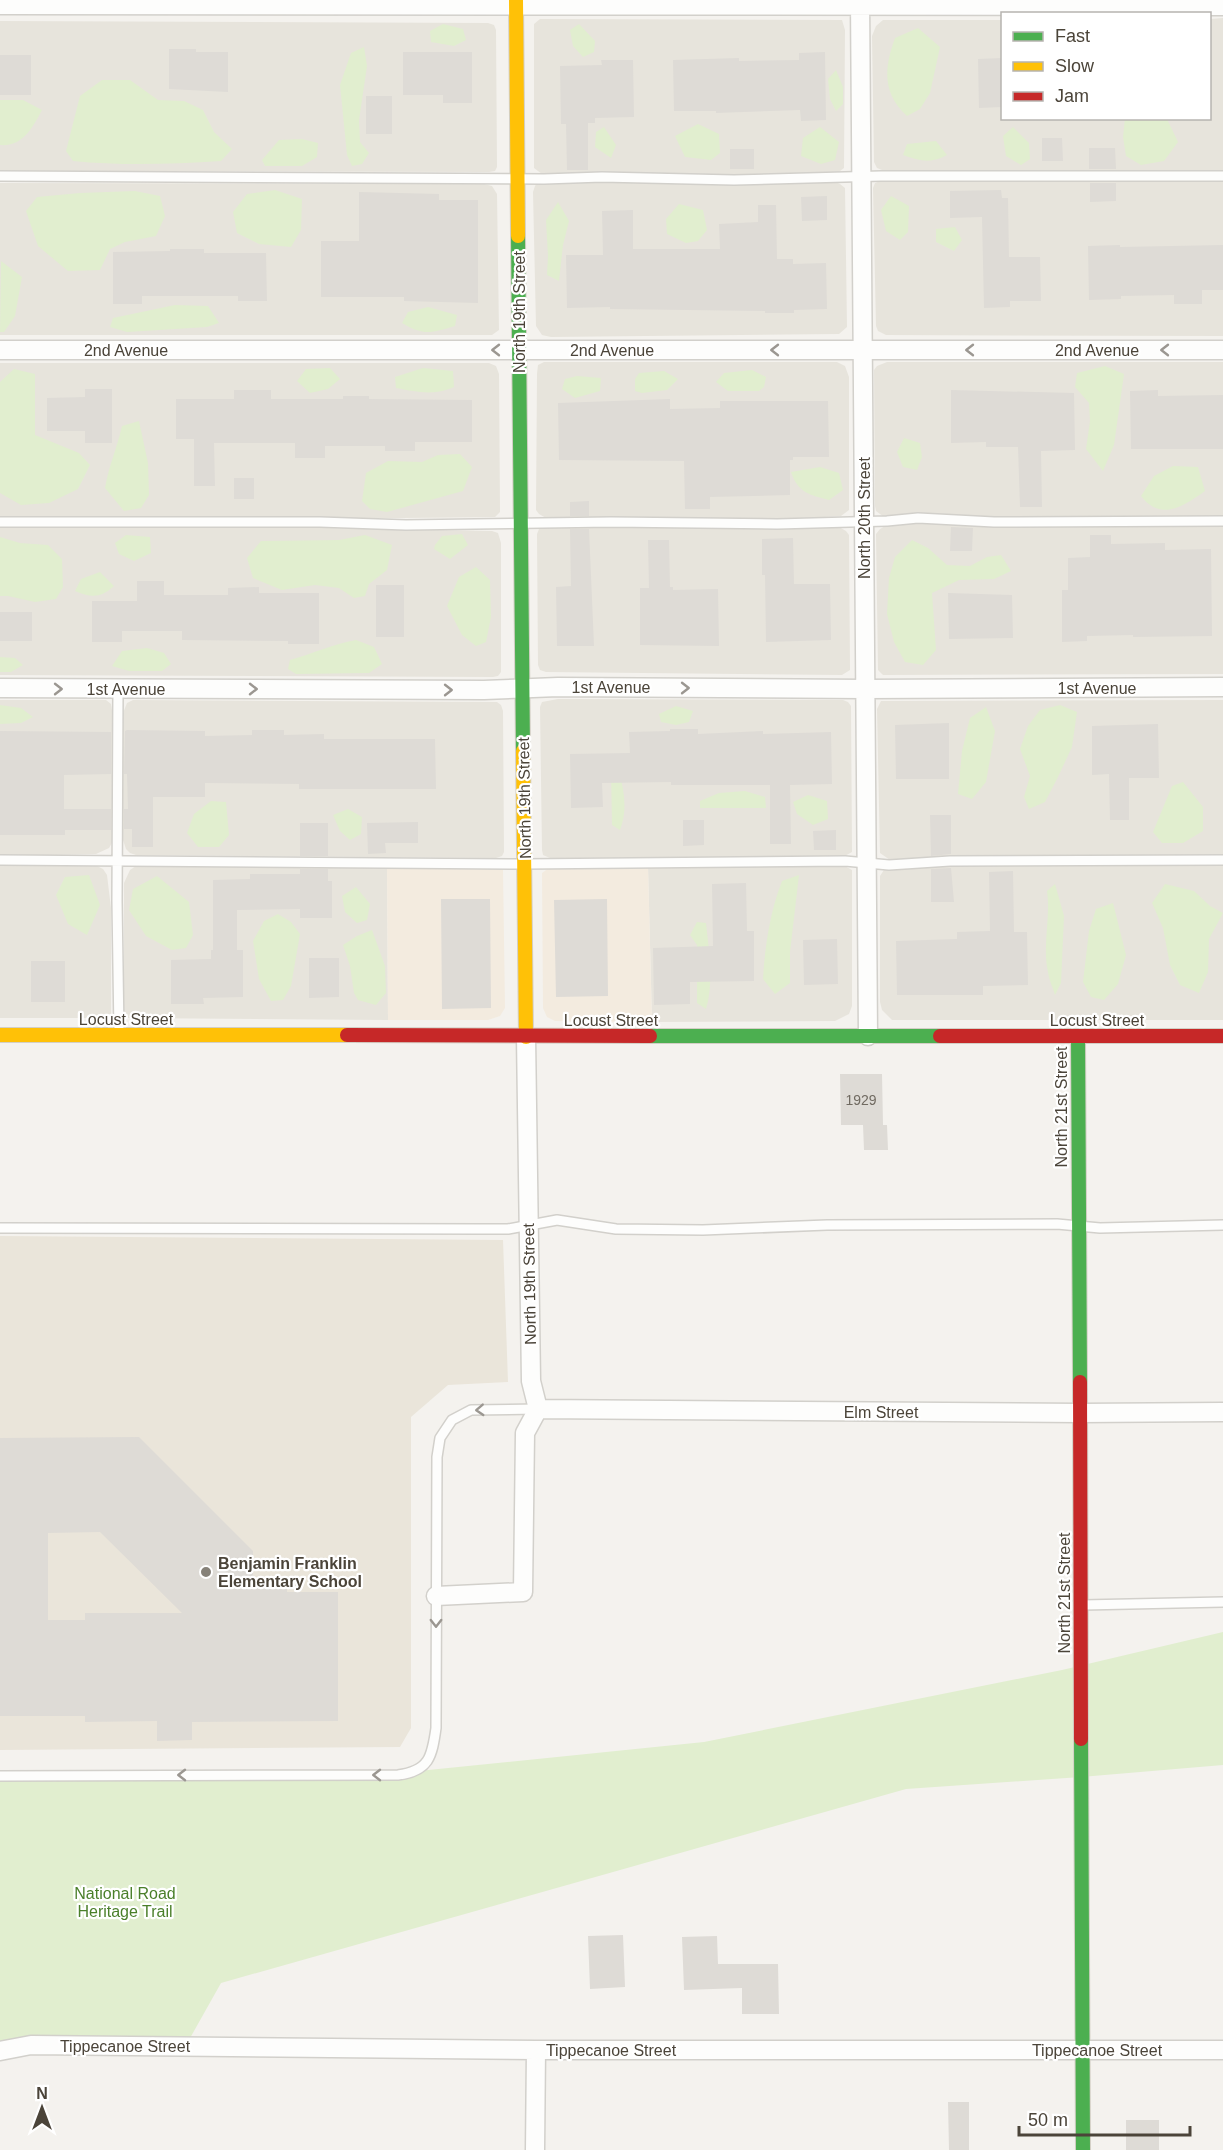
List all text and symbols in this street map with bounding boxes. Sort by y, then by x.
legend [1001,12,1211,120]
text: Fast [1055,26,1090,46]
text: Slow [1055,56,1095,76]
text: Jam [1055,86,1089,106]
street label: North 19th Street [511,251,528,373]
street label: 2nd Avenue [84,342,168,359]
street label: 2nd Avenue [570,342,654,359]
street label: 2nd Avenue [1055,342,1139,359]
one-way arrow [491,344,500,356]
one-way arrow [770,344,779,356]
one-way arrow [965,344,974,356]
one-way arrow [1160,344,1169,356]
street label: North 20th Street [856,457,873,579]
street label: 1st Avenue [572,679,651,696]
street label: 1st Avenue [1058,680,1137,697]
street label: 1st Avenue [87,681,166,698]
one-way arrow [681,682,690,694]
one-way arrow [54,683,63,695]
one-way arrow [249,683,258,695]
one-way arrow [444,684,453,696]
street label: North 19th Street [515,736,534,859]
street label: Locust Street [79,1011,174,1028]
street label: Locust Street [564,1012,659,1029]
street label: Locust Street [1050,1012,1145,1029]
street label: North 21st Street [1053,1046,1070,1167]
house number: 1929 [845,1092,877,1108]
street label: North 19th Street [520,1222,539,1345]
one-way arrow [475,1403,484,1416]
street label: Elm Street [844,1404,919,1421]
street label: North 21st Street [1056,1532,1073,1653]
place label: Benjamin Franklin Elementary School [218,1555,362,1590]
marker: Benjamin Franklin Elementary School [199,1565,213,1579]
one-way arrow [430,1618,442,1627]
one-way arrow [178,1769,187,1781]
one-way arrow [373,1769,382,1781]
park label: National Road Heritage Trail [74,1885,176,1920]
street label: Tippecanoe Street [60,2038,191,2055]
street label: Tippecanoe Street [546,2042,677,2059]
street label: Tippecanoe Street [1032,2042,1163,2059]
north arrow [12,2078,72,2138]
text: N [36,2085,48,2102]
scale bar [1019,2099,1190,2137]
text: 50 m [1028,2110,1068,2130]

